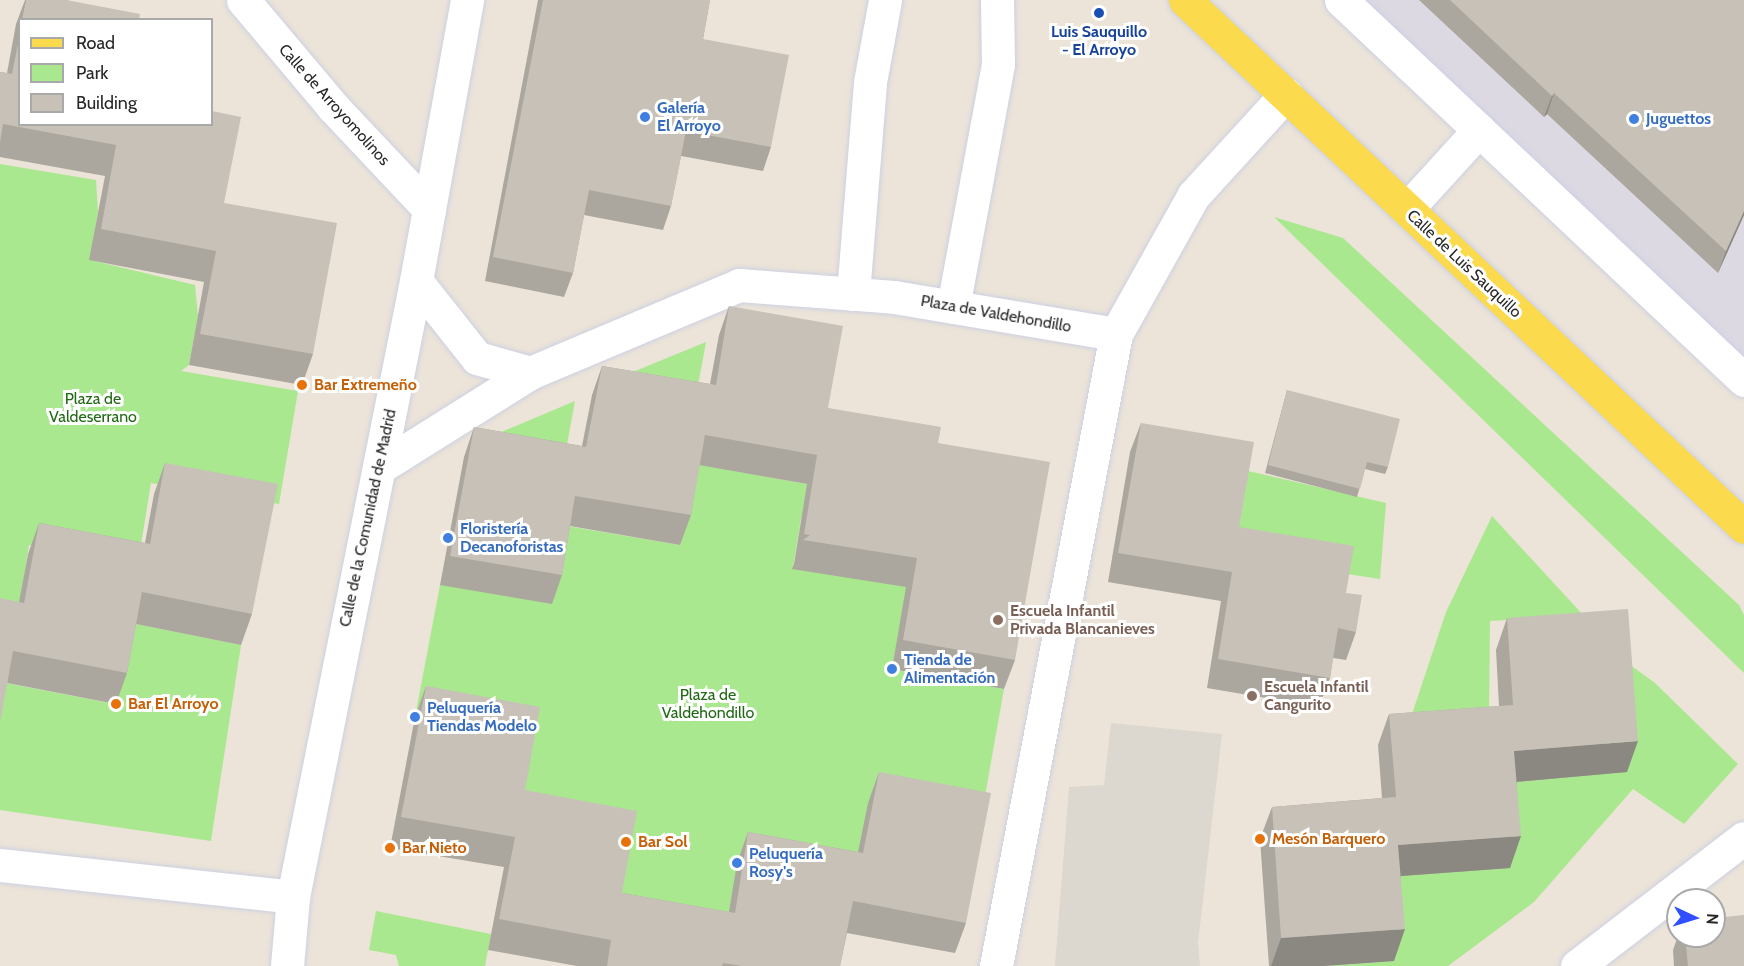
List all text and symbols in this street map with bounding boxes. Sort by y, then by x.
marker: Luis Sauquillo - El Arroyo [1092,6,1106,20]
legend [18,18,213,126]
place label: Luis Sauquillo - El Arroyo [1051,22,1147,60]
text: Road [76,32,115,54]
street label: Calle de Arroyomolinos [274,40,394,170]
text: Park [76,62,108,84]
text: Building [76,92,137,114]
place label: Galería El Arroyo [657,98,721,136]
place label: Juguettos [1646,109,1711,129]
marker: Galería El Arroyo [638,110,652,124]
marker: Juguettos [1627,112,1641,126]
street label: Calle de Luis Sauquillo [1403,206,1525,322]
street label: Plaza de Valdehondillo [919,291,1073,337]
place label: Bar Extremeño [314,375,417,395]
marker: Bar Extremeño [295,378,309,392]
park label: Plaza de Valdeserrano [49,389,137,427]
street label: Calle de la Comunidad de Madrid [336,407,400,629]
place label: Floristería Decanoforistas [460,519,563,557]
marker: Floristería Decanoforistas [441,531,455,545]
place label: Escuela Infantil Privada Blancanieves [1010,601,1155,639]
marker: Escuela Infantil Privada Blancanieves [991,613,1005,627]
place label: Tienda de Alimentación [904,650,995,688]
marker: Tienda de Alimentación [885,662,899,676]
place label: Escuela Infantil Cangurito [1264,677,1369,715]
park label: Plaza de Valdehondillo [662,685,754,723]
marker: Escuela Infantil Cangurito [1245,689,1259,703]
place label: Bar El Arroyo [128,694,219,714]
marker: Bar El Arroyo [109,697,123,711]
place label: Peluquería Tiendas Modelo [427,698,537,736]
marker: Peluquería Tiendas Modelo [408,710,422,724]
place label: Mesón Barquero [1272,829,1385,849]
place label: Bar Sol [638,832,687,852]
marker: Mesón Barquero [1253,832,1267,846]
marker: Bar Sol [619,835,633,849]
place label: Bar Nieto [402,838,467,858]
marker: Bar Nieto [383,841,397,855]
place label: Peluquería Rosy's [749,844,823,882]
marker: Peluquería Rosy's [730,856,744,870]
north arrow [1666,888,1726,948]
text: N [1703,913,1722,925]

